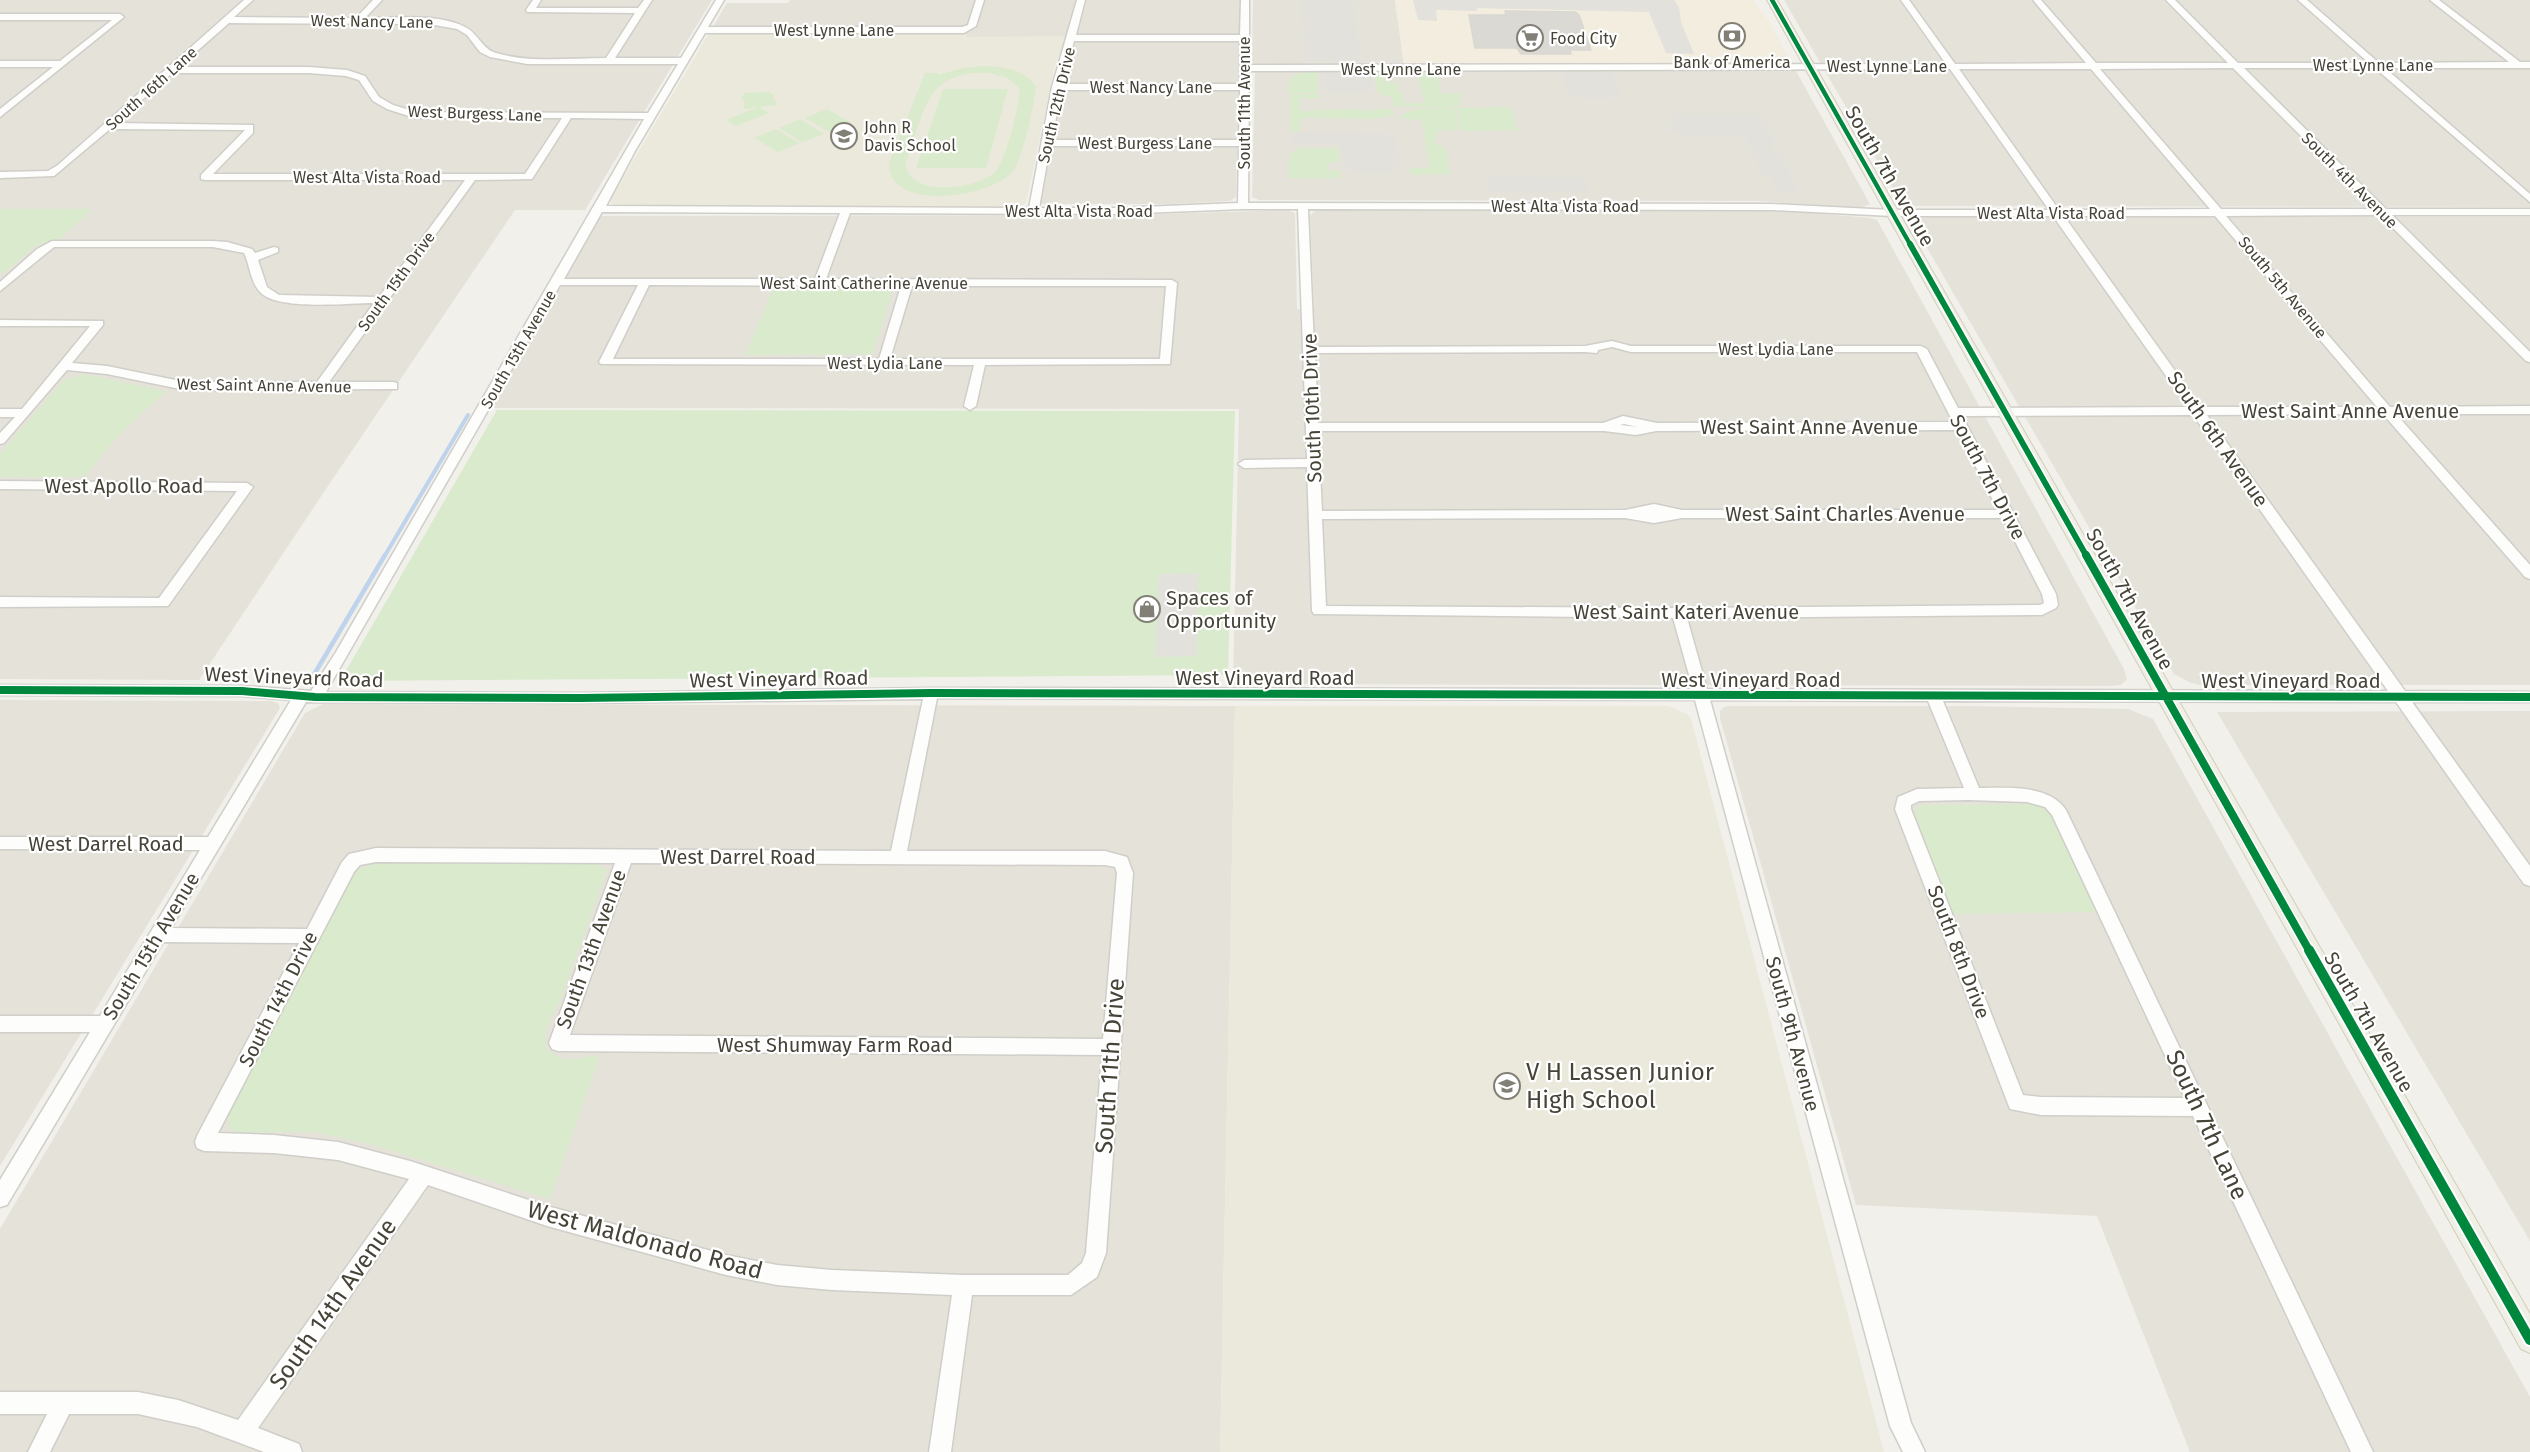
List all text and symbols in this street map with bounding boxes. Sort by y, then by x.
street label: West Nancy Lane [311,11,433,32]
street label: West Lynne Lane [774,21,894,40]
bank icon: Bank of America [1717,21,1747,51]
supermarket icon: Food City [1515,23,1545,53]
place label: Food City [1550,29,1617,48]
street label: South 11th Avenue [1235,37,1254,169]
street label: South 16th Lane [102,42,201,134]
street label: South 12th Drive [1034,45,1079,165]
place label: Bank of America [1673,53,1791,72]
street label: West Lynne Lane [2313,56,2433,75]
street label: West Lynne Lane [1827,57,1947,76]
street label: West Lynne Lane [1341,60,1461,79]
street label: West Nancy Lane [1090,78,1212,97]
street label: West Burgess Lane [407,102,543,125]
street label: South 7th Avenue [1840,102,1940,250]
place label: John R Davis School [864,118,956,155]
school or university icon: John R Davis School [829,121,859,151]
street label: South 4th Avenue [2298,128,2402,232]
street label: West Burgess Lane [1078,134,1212,153]
street label: West Alta Vista Road [293,168,441,187]
street label: West Alta Vista Road [1491,197,1639,216]
street label: West Alta Vista Road [1005,202,1153,221]
street label: West Alta Vista Road [1977,204,2125,223]
street label: South 15th Drive [354,228,439,335]
street label: South 5th Avenue [2234,233,2331,342]
street label: West Saint Catherine Avenue [760,274,968,293]
street label: South 15th Avenue [477,286,560,412]
street label: South 10th Drive [1297,333,1327,483]
street label: West Lydia Lane [1718,340,1834,359]
street label: West Lydia Lane [827,354,943,373]
street label: South 6th Avenue [2162,367,2274,511]
street label: West Saint Anne Avenue [177,374,351,397]
street label: West Saint Anne Avenue [2241,399,2459,423]
street label: South 7th Drive [1945,410,2031,544]
street label: West Saint Anne Avenue [1700,415,1918,439]
street label: West Apollo Road [45,474,203,498]
street label: West Saint Charles Avenue [1725,502,1965,526]
street label: South 7th Avenue [2081,524,2179,674]
place label: Spaces of Opportunity [1166,586,1276,633]
shop icon: Spaces of Opportunity [1132,594,1162,624]
street label: West Saint Kateri Avenue [1573,600,1799,624]
street label: West Vineyard Road [204,662,384,692]
street label: West Vineyard Road [689,665,869,693]
street label: West Vineyard Road [1175,666,1355,690]
street label: West Vineyard Road [1661,668,1841,692]
street label: West Vineyard Road [2201,669,2381,693]
street label: West Darrel Road [28,832,184,856]
street label: West Darrel Road [660,845,816,869]
street label: South 13th Avenue [551,866,631,1032]
street label: South 15th Avenue [98,868,204,1024]
street label: South 8th Drive [1923,882,1995,1022]
street label: South 14th Drive [234,927,322,1071]
street label: South 7th Avenue [2319,948,2419,1096]
street label: South 9th Avenue [1761,954,1825,1114]
street label: South 11th Drive [1090,977,1130,1155]
street label: West Shumway Farm Road [717,1033,953,1057]
street label: South 7th Lane [2160,1046,2254,1204]
place label: V H Lassen Junior High School [1526,1058,1715,1114]
school or university icon: V H Lassen Junior High School [1492,1071,1522,1101]
street label: West Maldonado Road [524,1195,766,1285]
street label: South 14th Avenue [264,1213,402,1395]

